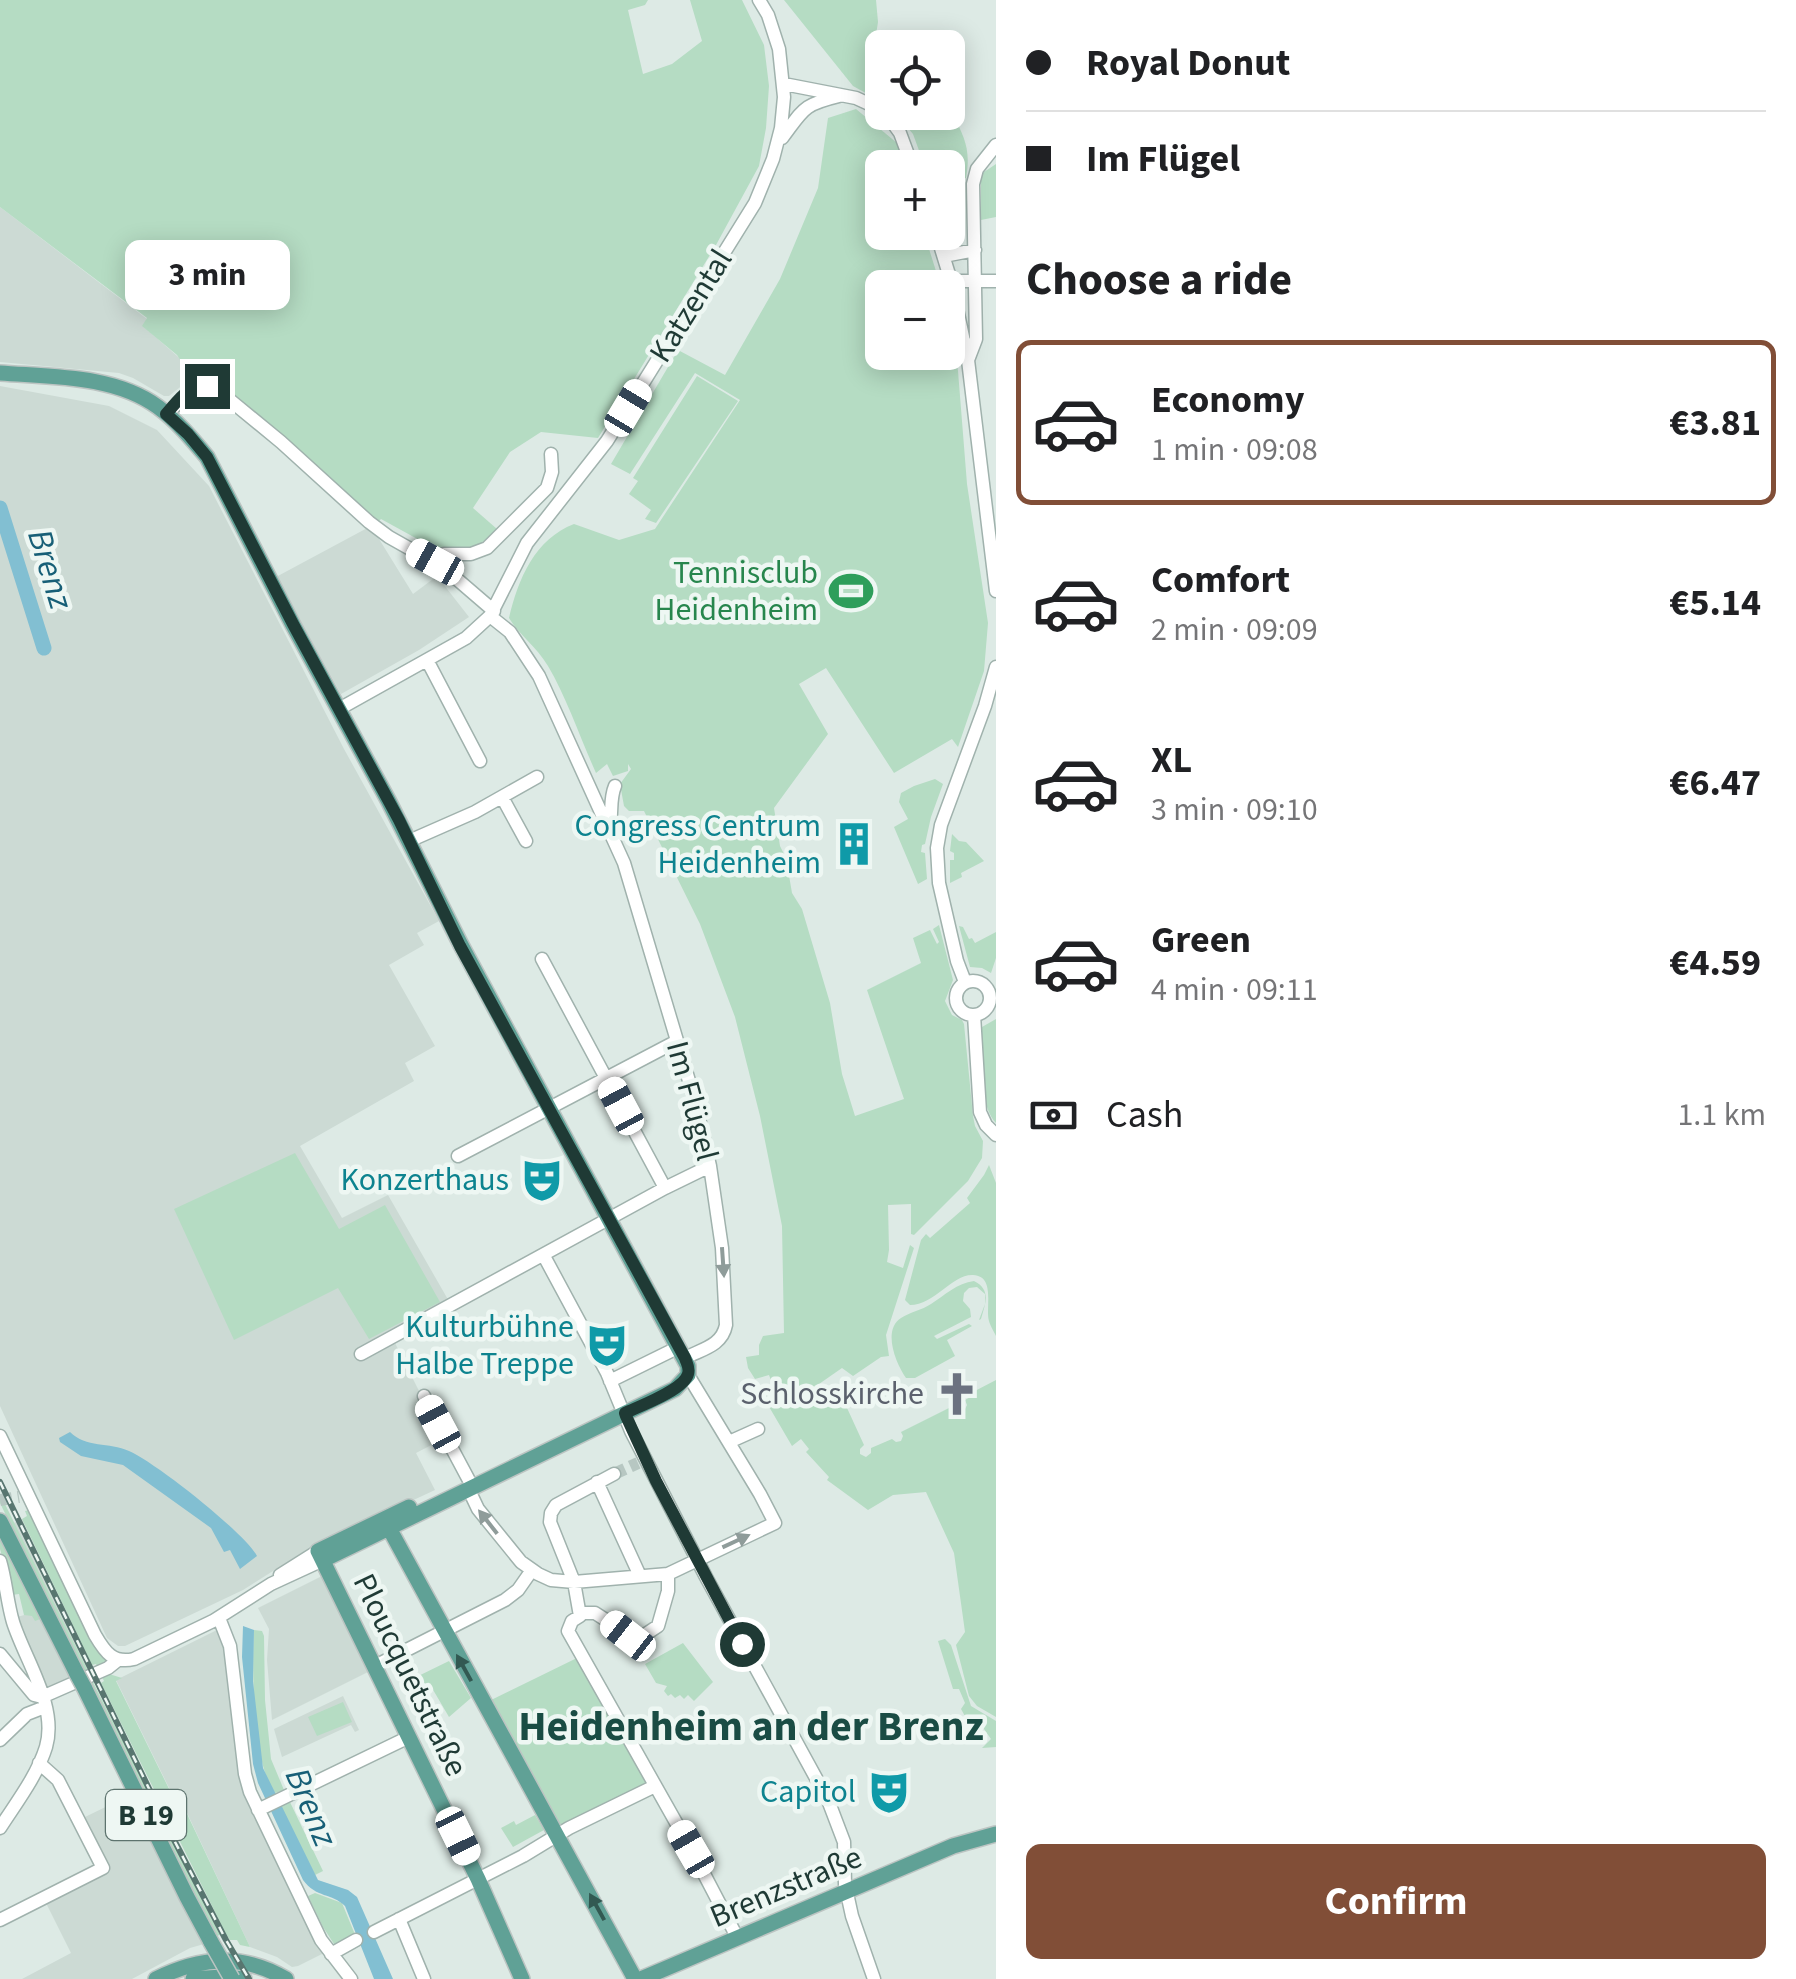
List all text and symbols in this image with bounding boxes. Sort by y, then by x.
map controls [865,30,965,370]
button: locate [865,30,965,130]
text: Royal Donut [1086,36,1290,90]
text: Im Flügel [1086,132,1240,186]
button: + [865,150,965,250]
street label: Katzental [638,240,744,372]
callout: 3 min [124,241,290,311]
text: Choose a ride [1026,248,1292,312]
text: 3 min [169,252,246,298]
button: − [865,270,965,370]
route end [185,364,230,409]
text: Economy [1151,373,1304,427]
car [600,375,656,441]
icon: car [1031,378,1121,468]
text: €3.81 [1669,396,1761,450]
text: 1 min · 09:08 [1151,427,1318,473]
water label: Brenz [14,523,86,617]
car [401,534,469,590]
place label: Tennisclub Heidenheim [655,550,818,633]
text: Comfort [1151,553,1290,607]
icon: car [1031,558,1121,648]
sports icon: Tennisclub Heidenheim [827,567,875,615]
text: €5.14 [1669,576,1761,630]
text: 2 min · 09:09 [1151,607,1318,653]
text: XL [1151,733,1192,787]
icon: car [1031,738,1121,828]
text: €6.47 [1669,756,1761,810]
text: 3 min · 09:10 [1151,787,1318,833]
place label: Congress Centrum Heidenheim [574,803,821,886]
building icon: Congress Centrum Heidenheim [830,820,878,868]
text: Green [1151,913,1251,967]
icon: car [1031,918,1121,1008]
text: €4.59 [1669,936,1761,990]
text: 4 min · 09:11 [1151,967,1318,1013]
street label: Im Flügel [654,1036,730,1166]
car [594,1072,648,1140]
icon: cash [1026,1088,1081,1143]
text: Cash [1106,1088,1183,1142]
text: 1.1 km [1677,1092,1766,1138]
theatre icon: Konzerthaus [518,1156,566,1204]
place label: Konzerthaus [340,1157,509,1203]
one-way arrow [715,1247,731,1279]
place label: Kulturbühne Halbe Treppe [395,1304,574,1387]
theatre icon: Kulturbühne Halbe Treppe [583,1321,631,1369]
church icon: Schlosskirche [933,1370,981,1418]
place label: Schlosskirche [740,1371,924,1417]
car [411,1390,465,1458]
one-way arrow [478,1510,499,1535]
one-way arrow [722,1533,751,1550]
street label: Ploucquetstraße [341,1566,479,1784]
car [595,1606,661,1666]
route start [720,1622,765,1667]
one-way arrow [456,1653,473,1682]
district label: Heidenheim an der Brenz [518,1697,984,1757]
water label: Brenz [272,1760,350,1856]
theatre icon: Capitol [865,1768,913,1816]
place label: Capitol [760,1769,856,1815]
road number: B 19 [106,1790,186,1840]
car [431,1802,485,1870]
car [663,1816,719,1882]
street label: Brenzstraße [703,1834,869,1940]
button: Confirm [1026,1844,1766,1959]
one-way arrow [589,1893,607,1921]

